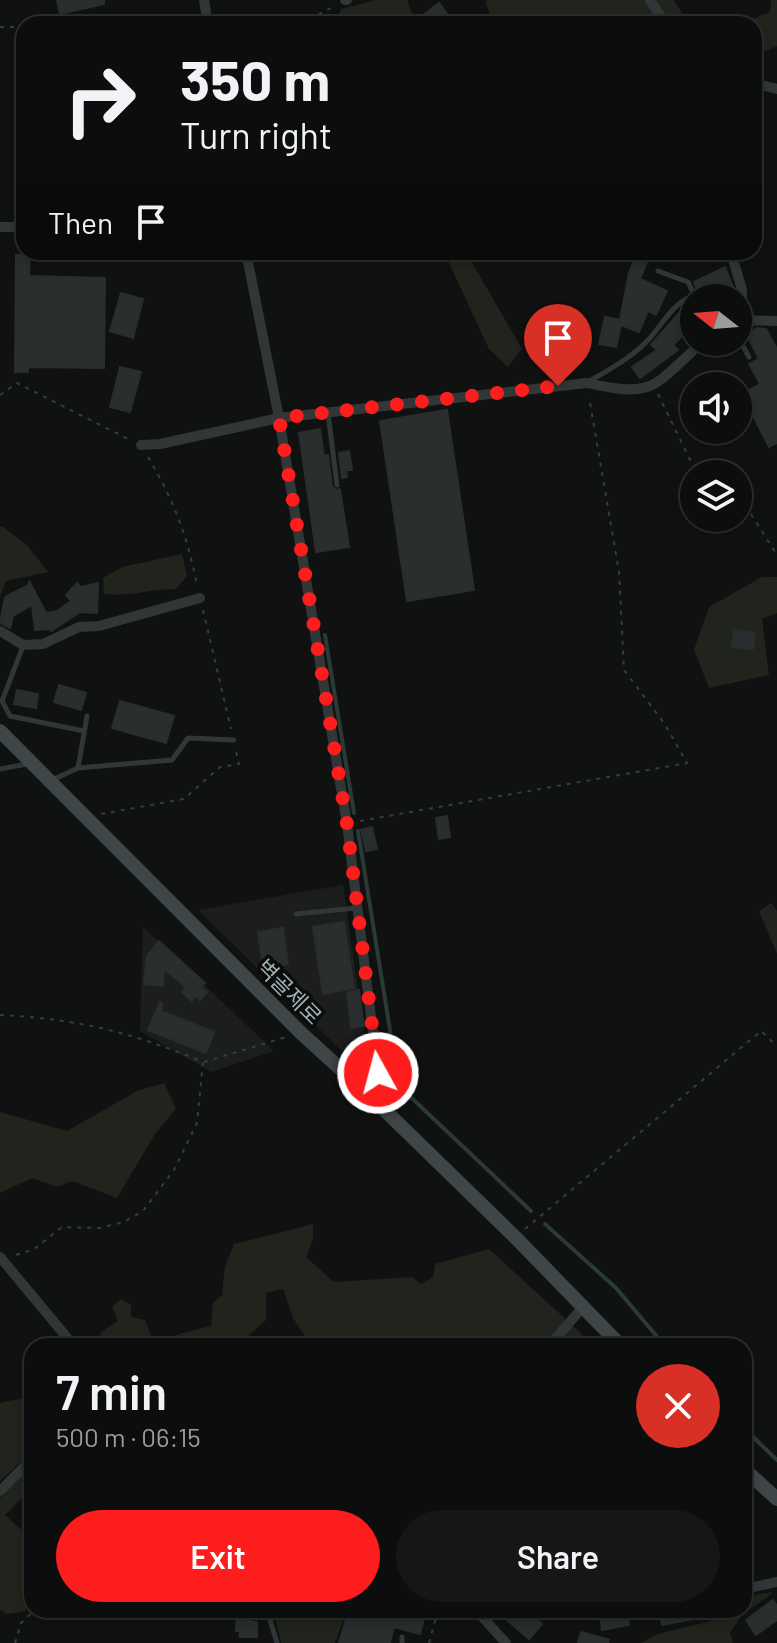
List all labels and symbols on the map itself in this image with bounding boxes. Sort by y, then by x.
north arrow [680,284,752,356]
pin [524,304,592,386]
street label: 벽골제로 [252,953,328,1029]
position arrow [336,1031,420,1115]

